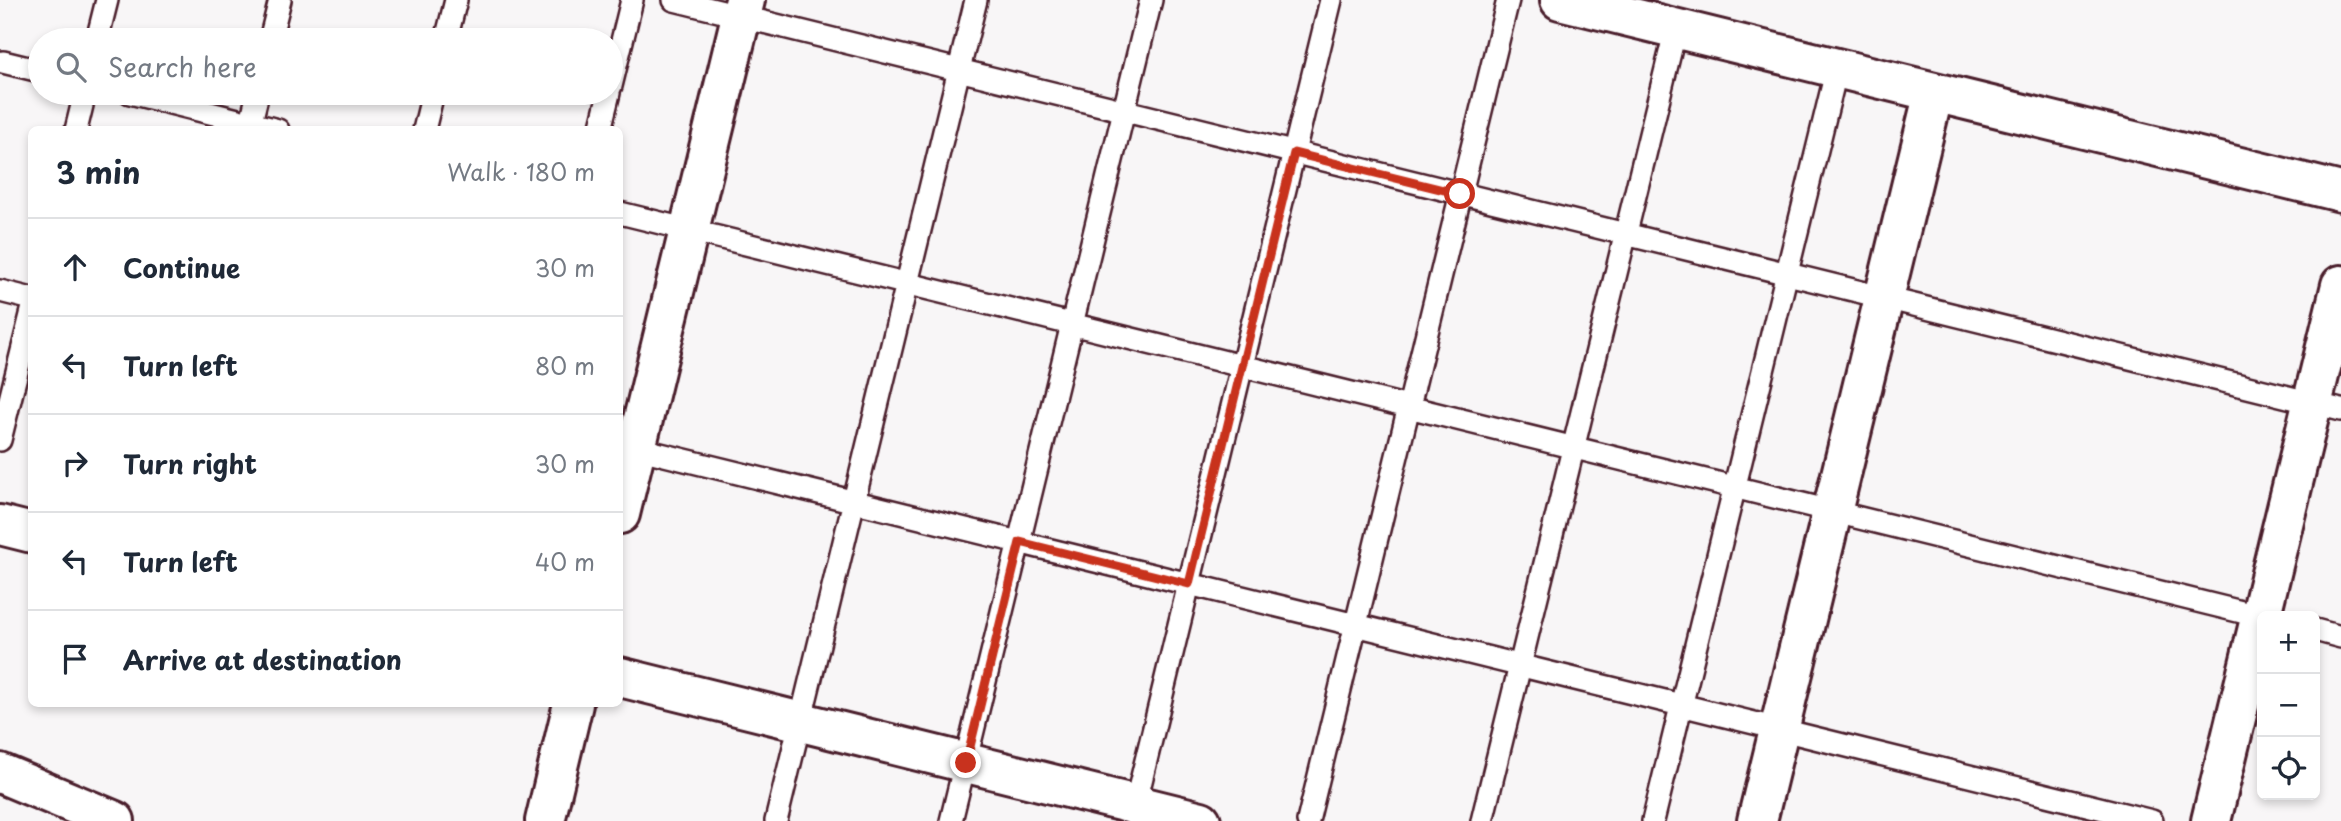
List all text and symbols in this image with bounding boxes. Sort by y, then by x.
search box [28,28,623,105]
text: Search here [108,47,257,86]
icon: search [52,48,90,86]
text: 3 min [56,149,141,194]
text: Walk · 180 m [447,154,595,189]
route start [1444,178,1475,209]
icon: ahead [56,248,94,286]
text: Continue [123,248,240,287]
text: 30 m [534,250,595,285]
icon: left [56,346,94,384]
text: Turn left [123,346,238,385]
text: 80 m [535,348,595,383]
icon: right [56,444,94,482]
text: Turn right [123,444,257,483]
text: 30 m [534,446,595,481]
icon: left [56,542,94,580]
text: Turn left [123,542,238,581]
text: 40 m [535,544,595,579]
map controls [2257,611,2320,800]
button: + [2257,611,2320,674]
icon: arrive [56,640,94,678]
text: Arrive at destination [123,640,402,679]
button: − [2257,674,2320,737]
button: locate [2257,737,2320,800]
route end [950,747,981,778]

